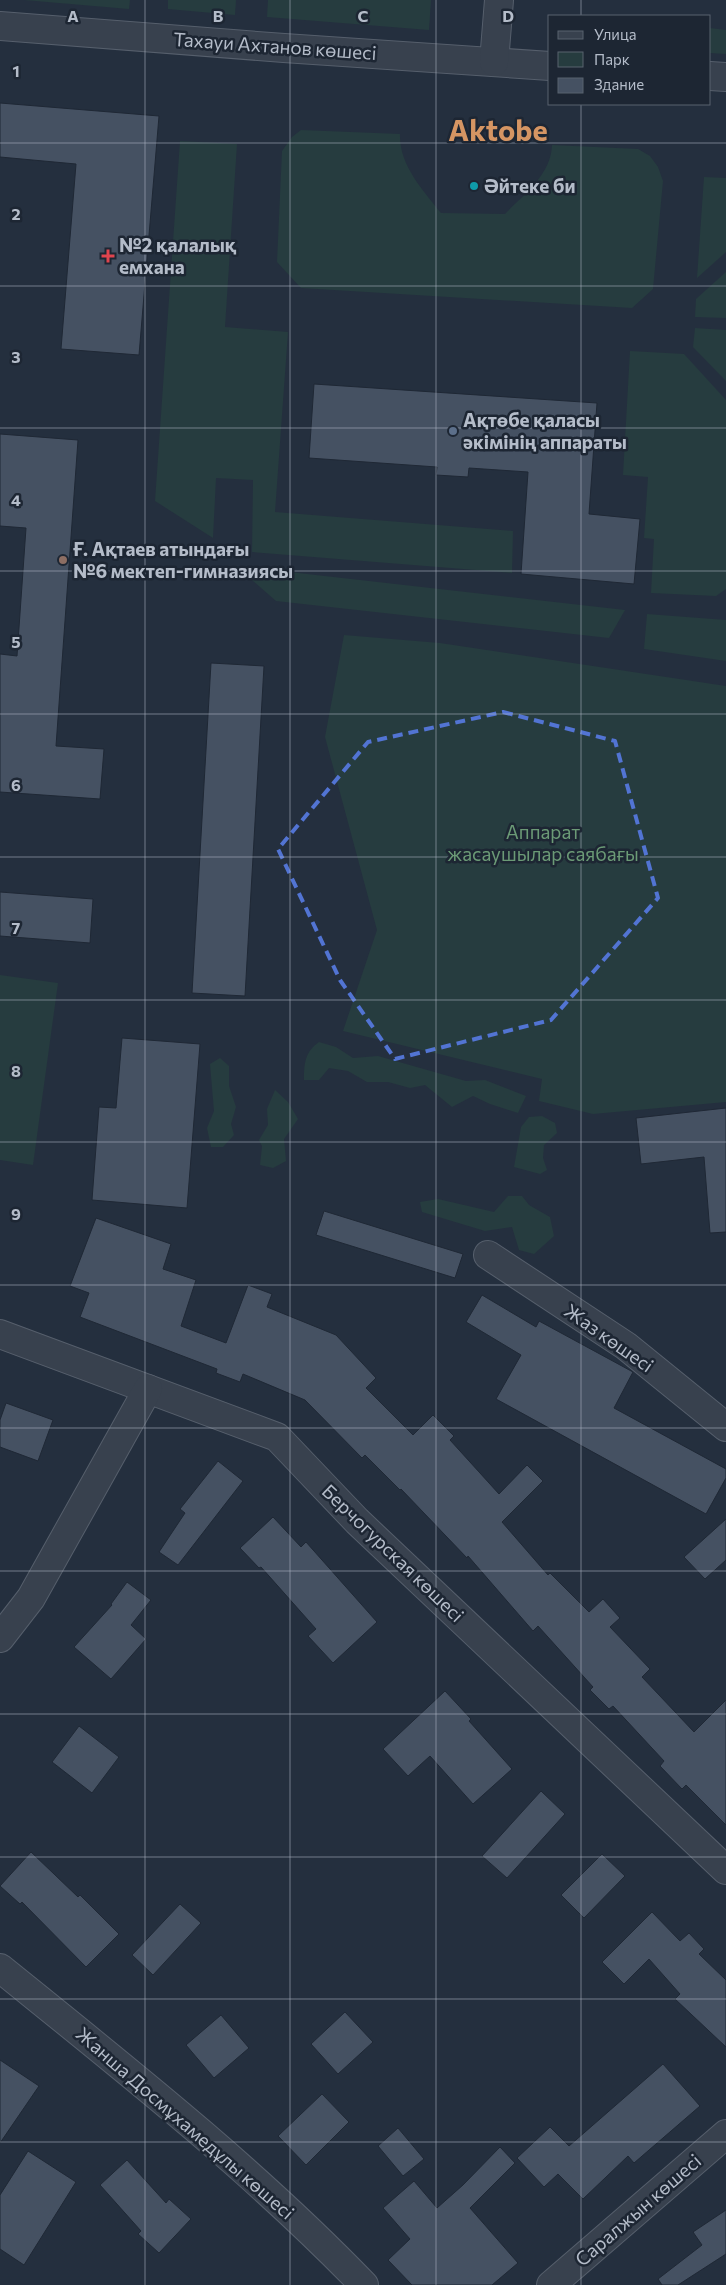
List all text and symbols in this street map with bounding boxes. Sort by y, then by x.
text: A [67,6,79,25]
text: B [213,6,224,25]
text: C [358,6,369,25]
text: D [502,6,514,25]
legend [548,15,711,105]
text: Улица [594,25,636,43]
street label: Тахауи Ахтанов көшесі [173,27,377,64]
text: Парк [594,50,630,68]
text: 1 [12,61,20,80]
text: Здание [594,75,644,93]
district label: Aktobe [448,112,548,147]
place label: Әйтеке би [484,174,576,197]
marker: Әйтеке би [468,180,480,192]
text: 2 [11,204,21,223]
place label: №2 қалалық емхана [119,233,237,278]
marker: №2 қалалық емхана [101,249,115,263]
text: 3 [11,347,21,366]
place label: Ақтөбе қаласы әкімінің аппараты [463,408,627,453]
marker: Ақтөбе қаласы әкімінің аппараты [447,425,459,437]
text: 4 [11,490,21,509]
place label: Ғ. Ақтаев атындағы №6 мектеп-гимназиясы [73,537,293,582]
marker: Ғ. Ақтаев атындағы №6 мектеп-гимназиясы [57,554,69,566]
text: 5 [11,632,21,651]
text: 6 [11,775,21,794]
park label: Аппарат жасаушылар саябағы [447,820,639,865]
text: 7 [12,918,21,937]
text: 8 [11,1061,21,1080]
text: 9 [11,1204,21,1223]
street label: Жаз көшесі [560,1298,658,1377]
street label: Берчогурская көшесі [318,1479,469,1626]
street label: Жанша Досмұхамедұлы көшесі [72,2022,299,2224]
street label: Саралжын көшесі [570,2149,705,2271]

